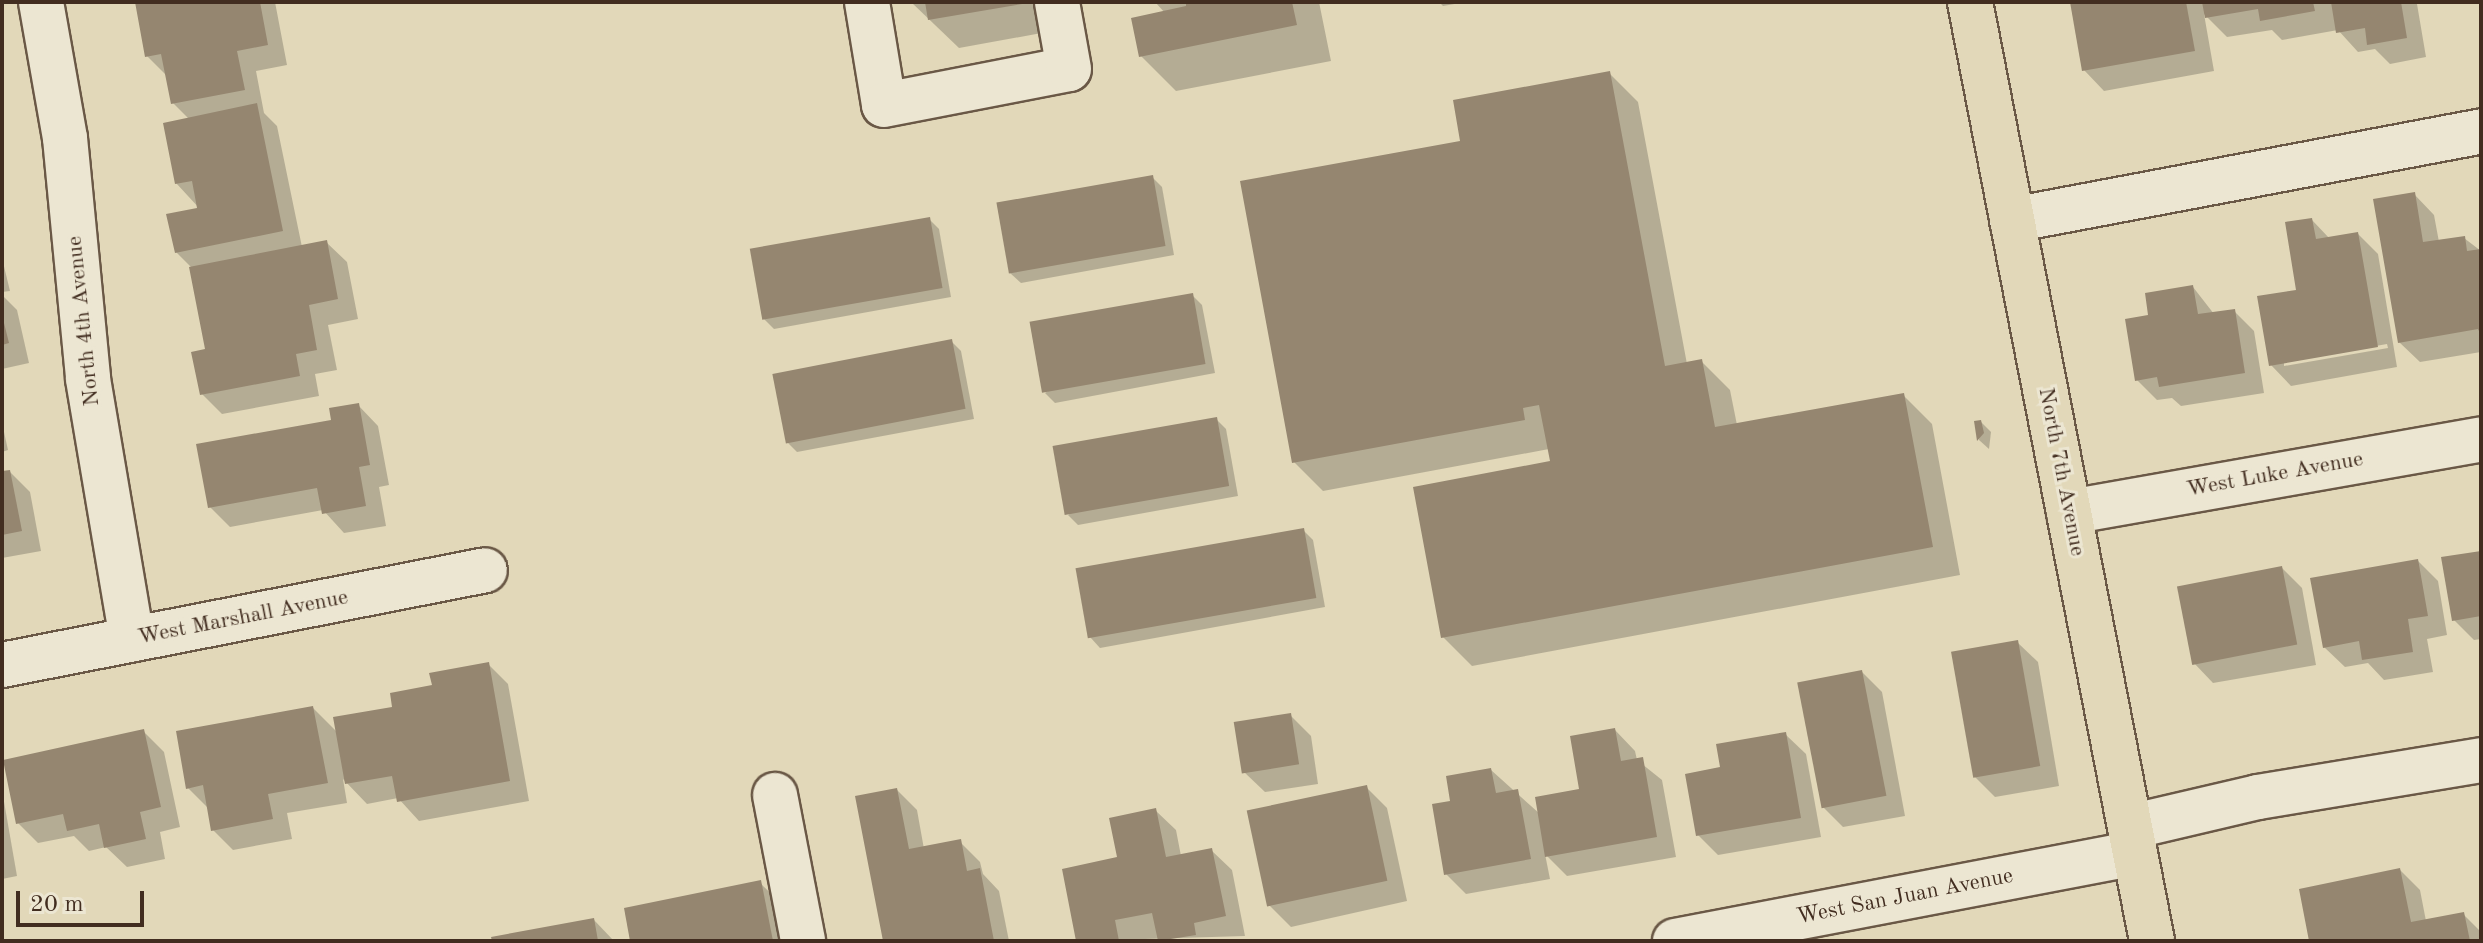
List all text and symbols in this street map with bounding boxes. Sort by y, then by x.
street label: North 4th Avenue [62,235,106,407]
street label: North 7th Avenue [2032,385,2090,559]
street label: West Luke Avenue [2185,446,2365,504]
street label: West Marshall Avenue [136,585,350,651]
street label: West San Juan Avenue [1795,863,2015,931]
scale bar [20,875,148,925]
text: 20 m [30,893,84,917]

